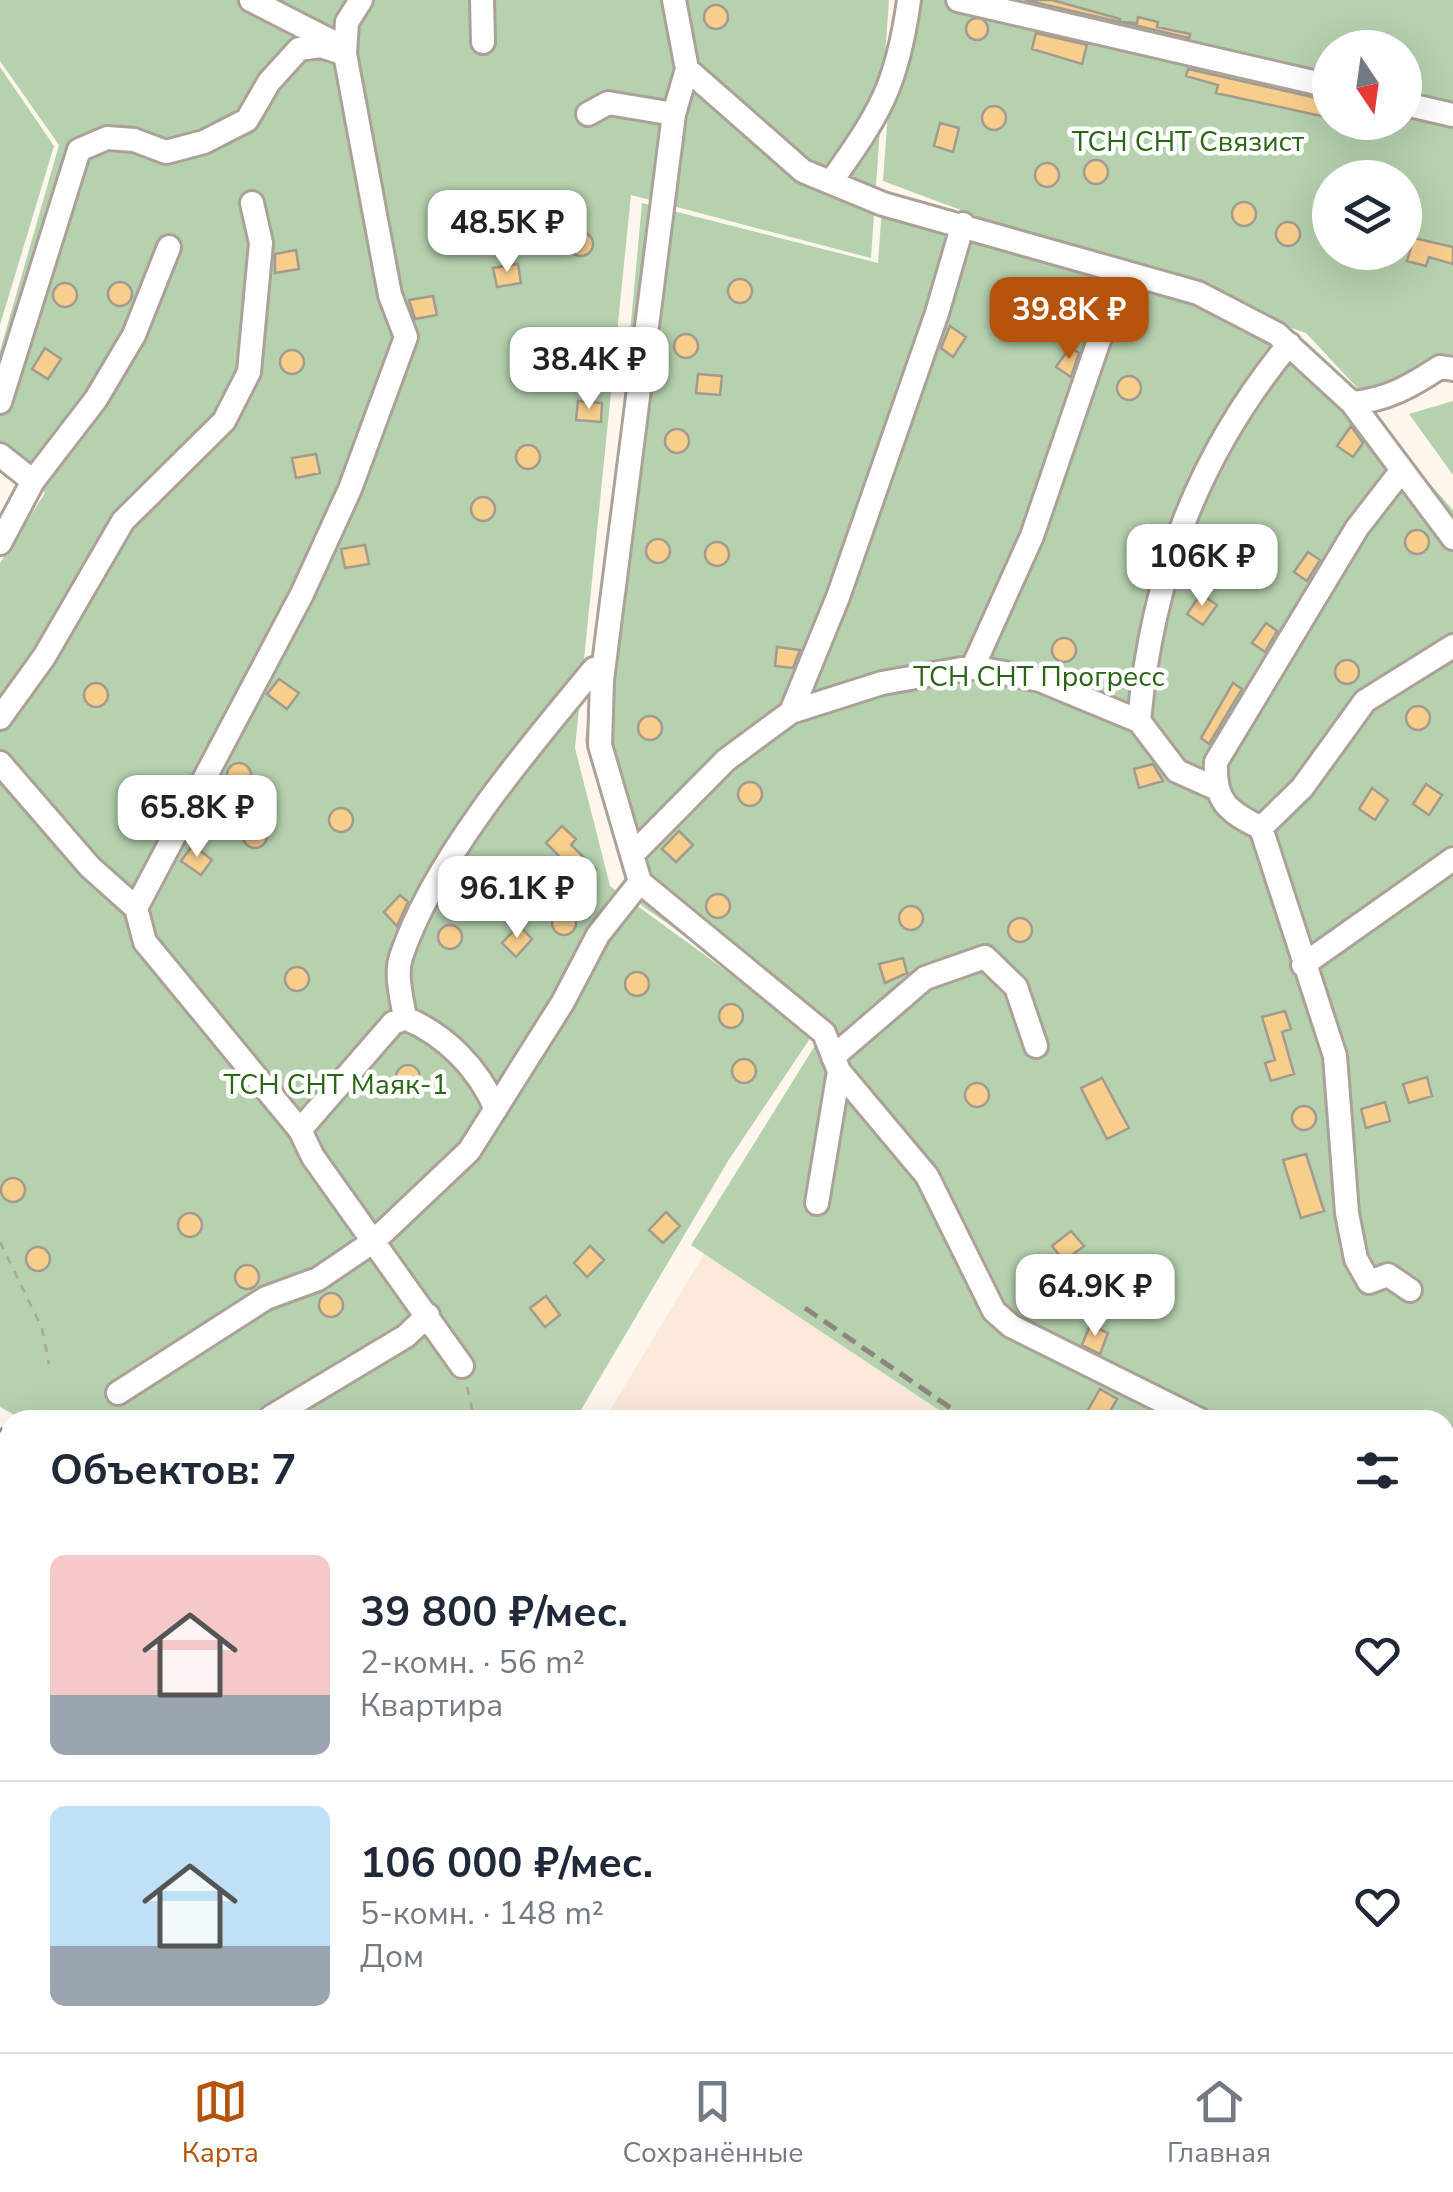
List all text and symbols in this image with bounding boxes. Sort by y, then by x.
north arrow [1312,30,1422,140]
map controls [1312,30,1422,270]
park label: ТСН СНТ Связист [1072,123,1305,161]
button: layers [1312,160,1422,270]
pin: 48.5K ₽ [415,190,599,275]
text: 48.5K ₽ [450,201,564,244]
pin: 39.8K ₽ [977,277,1161,362]
text: 39.8K ₽ [1012,288,1126,331]
pin: 38.4K ₽ [497,327,681,412]
text: 38.4K ₽ [532,338,646,381]
pin: 106K ₽ [1121,524,1283,609]
text: 106K ₽ [1149,535,1255,578]
park label: ТСН СНТ Прогресс [913,658,1165,696]
pin: 65.8K ₽ [105,775,289,860]
text: 65.8K ₽ [140,786,254,829]
pin: 96.1K ₽ [425,856,609,941]
text: 96.1K ₽ [460,867,574,910]
park label: ТСН СНТ Маяк-1 [224,1066,448,1104]
pin: 64.9K ₽ [1003,1254,1187,1339]
text: 64.9K ₽ [1038,1265,1152,1308]
text: Объектов: 7 [50,1442,296,1499]
icon: filters [1350,1443,1405,1498]
text: 39 800 ₽/мес. [360,1584,628,1641]
icon: home [130,1595,250,1715]
icon: heart [1350,1628,1405,1683]
text: 2-комн. · 56 m² [360,1641,585,1684]
text: Квартира [360,1684,503,1727]
text: 106 000 ₽/мес. [360,1835,653,1892]
icon: home [130,1846,250,1966]
icon: heart [1350,1879,1405,1934]
text: 5-комн. · 148 m² [360,1892,604,1935]
text: Дом [360,1935,424,1978]
tab: Карта [182,2074,259,2172]
tab: Сохранённые [622,2074,803,2172]
tab: Главная [1167,2074,1271,2172]

